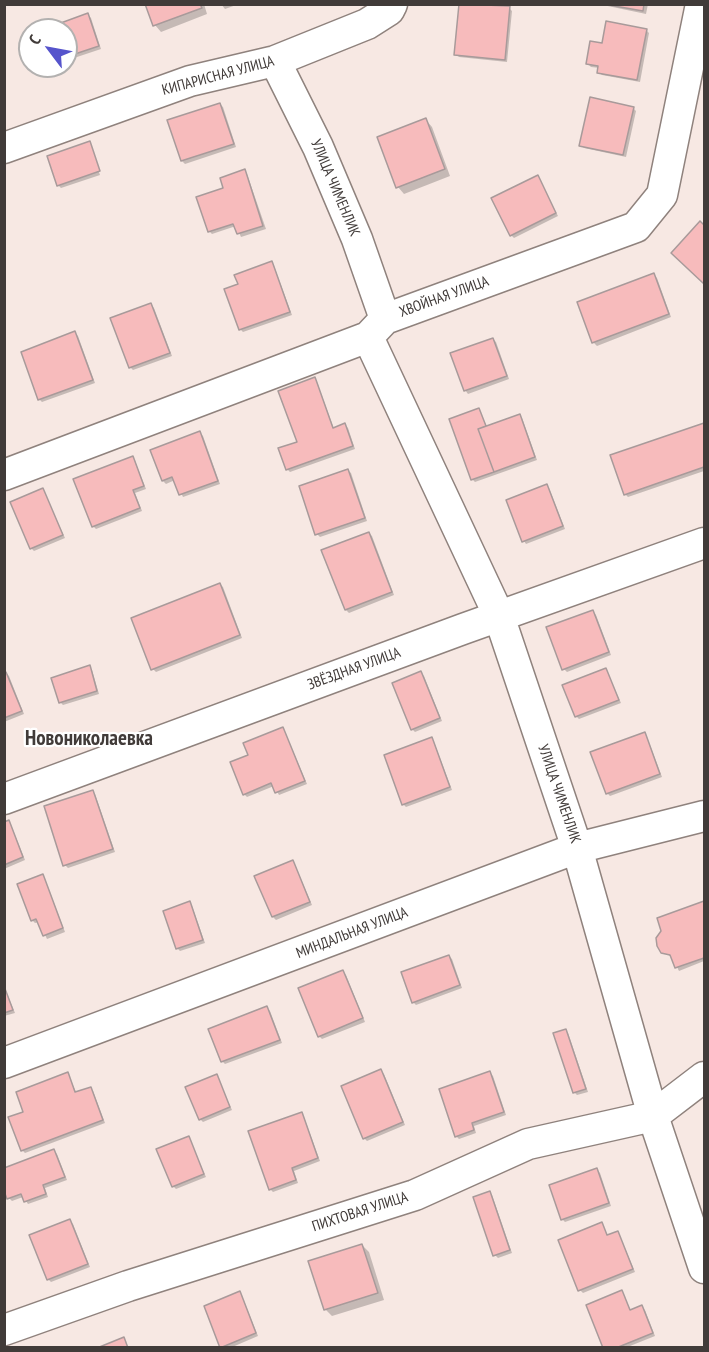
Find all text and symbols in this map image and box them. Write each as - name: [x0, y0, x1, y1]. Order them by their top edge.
- north arrow: [18, 18, 78, 78]
- text: С: [24, 31, 45, 48]
- street label: КИПАРИСНАЯ УЛИЦА: [160, 52, 276, 100]
- street label: УЛИЦА ЧИМЕНЛИК: [307, 137, 363, 239]
- street label: ХВОЙНАЯ УЛИЦА: [397, 272, 491, 322]
- street label: ЗВЁЗДНАЯ УЛИЦА: [305, 644, 403, 694]
- district label: Новониколаевка: [25, 726, 153, 752]
- street label: УЛИЦА ЧИМЕНЛИК: [534, 742, 584, 846]
- street label: МИНДАЛЬНАЯ УЛИЦА: [294, 903, 410, 963]
- street label: ПИХТОВАЯ УЛИЦА: [310, 1188, 410, 1236]

